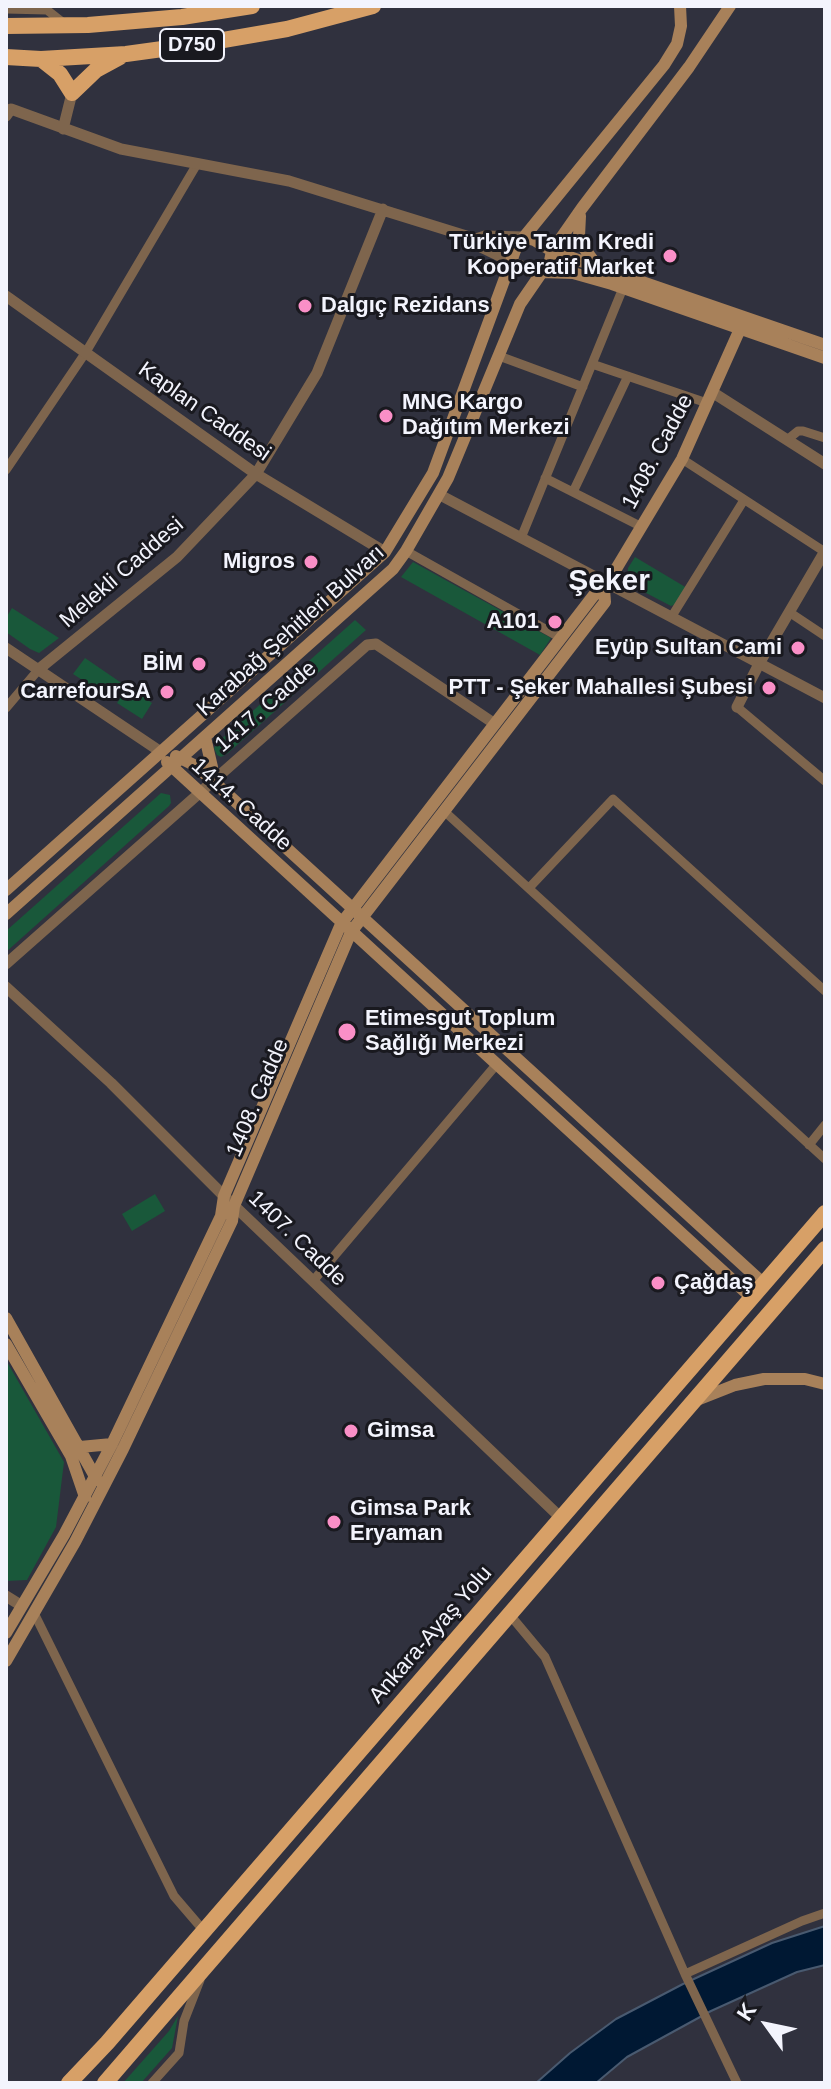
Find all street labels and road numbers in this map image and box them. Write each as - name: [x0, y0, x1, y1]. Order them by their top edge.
- road number: D750: [160, 29, 224, 61]
- street label: Kaplan Caddesi: [133, 357, 275, 467]
- street label: 1408. Cadde: [617, 390, 699, 514]
- street label: Melekli Caddesi: [55, 512, 189, 634]
- street label: Karabağ Şehitleri Bulvarı: [192, 540, 390, 722]
- street label: 1417. Cadde: [210, 656, 322, 758]
- street label: 1414. Cadde: [185, 753, 297, 857]
- street label: 1408. Cadde: [221, 1035, 295, 1161]
- street label: 1407. Cadde: [243, 1186, 351, 1292]
- street label: Ankara-Ayaş Yolu: [364, 1561, 498, 1709]

